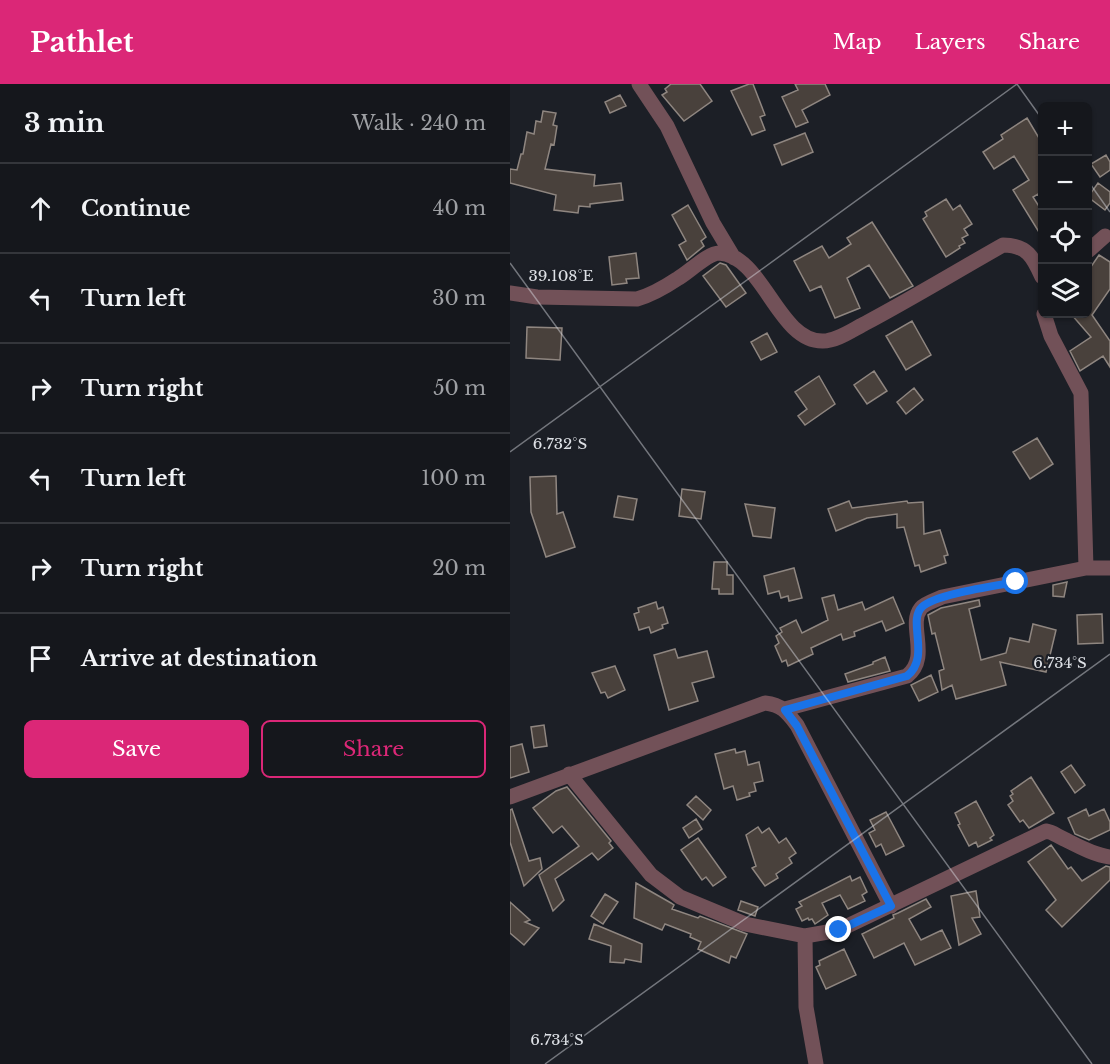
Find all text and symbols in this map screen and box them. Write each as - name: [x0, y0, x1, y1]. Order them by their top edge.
- text: Pathlet: [30, 25, 134, 60]
- text: Map: [833, 29, 882, 55]
- text: Layers: [915, 29, 986, 55]
- text: Share: [1019, 29, 1080, 55]
- map controls: [1038, 102, 1092, 318]
- button: +: [1038, 102, 1092, 156]
- text: 3 min: [24, 107, 105, 139]
- text: Walk · 240 m: [352, 111, 486, 135]
- button: −: [1038, 156, 1092, 210]
- icon: ahead: [24, 192, 57, 225]
- text: Continue: [81, 195, 190, 222]
- text: 40 m: [433, 196, 486, 220]
- button: locate: [1038, 210, 1092, 264]
- button: layers: [1038, 264, 1092, 318]
- text: 39.108°E: [528, 266, 594, 285]
- icon: left: [24, 282, 57, 315]
- text: Turn left: [81, 285, 186, 312]
- text: 30 m: [432, 286, 486, 310]
- icon: right: [24, 372, 57, 405]
- text: Turn right: [81, 375, 203, 402]
- text: 50 m: [433, 376, 486, 400]
- text: 6.732°S: [533, 434, 587, 453]
- icon: left: [24, 462, 57, 495]
- text: Turn left: [81, 465, 186, 492]
- text: 100 m: [421, 466, 486, 490]
- icon: right: [24, 552, 57, 585]
- text: Turn right: [81, 555, 203, 582]
- text: 20 m: [432, 556, 486, 580]
- route start: [1002, 568, 1028, 594]
- icon: arrive: [24, 642, 57, 675]
- text: Arrive at destination: [81, 645, 318, 672]
- text: 6.734°S: [1033, 653, 1087, 672]
- button: Save: [24, 720, 249, 778]
- button: Share: [261, 720, 486, 778]
- route end: [825, 916, 851, 942]
- text: 6.734°S: [530, 1030, 584, 1049]

